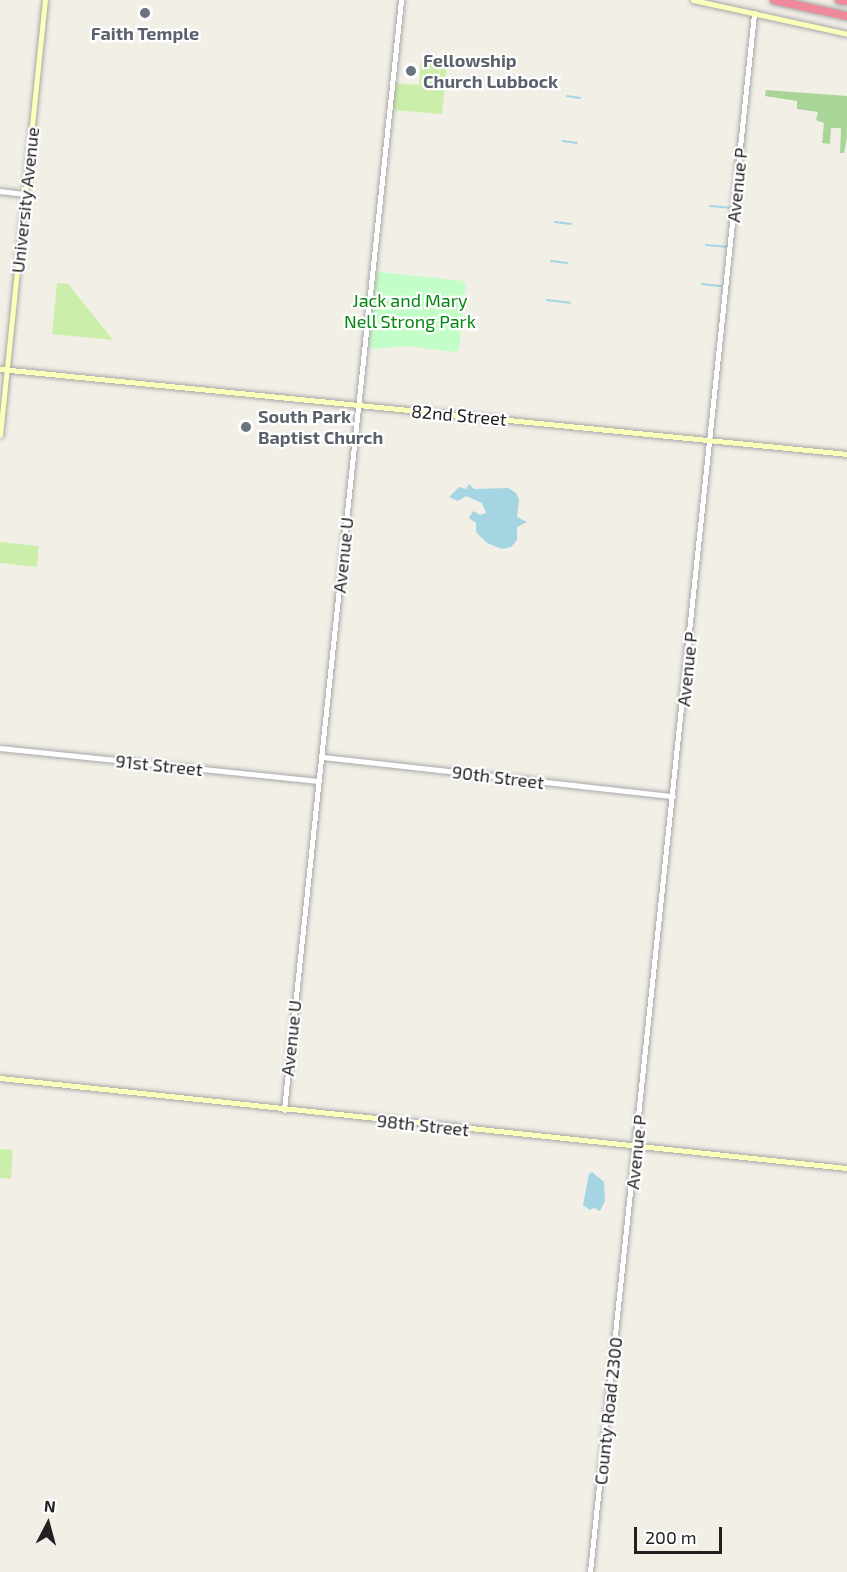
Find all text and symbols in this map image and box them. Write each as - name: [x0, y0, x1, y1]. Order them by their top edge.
- marker: Faith Temple: [138, 6, 152, 20]
- place label: Faith Temple: [91, 22, 199, 44]
- place label: Fellowship Church Lubbock: [423, 50, 558, 92]
- marker: Fellowship Church Lubbock: [404, 64, 418, 78]
- street label: University Avenue: [7, 126, 43, 274]
- street label: Avenue P: [722, 147, 752, 223]
- park label: Jack and Mary Nell Strong Park: [344, 290, 476, 332]
- street label: 82nd Street: [410, 400, 508, 430]
- place label: South Park Baptist Church: [258, 406, 383, 448]
- marker: South Park Baptist Church: [239, 420, 253, 434]
- street label: Avenue U: [328, 516, 358, 594]
- street label: Avenue P: [672, 631, 702, 707]
- street label: 91st Street: [114, 750, 204, 780]
- street label: 90th Street: [451, 761, 545, 793]
- street label: Avenue U: [276, 999, 306, 1077]
- street label: 98th Street: [376, 1109, 470, 1141]
- street label: Avenue P: [621, 1114, 651, 1190]
- street label: County Road 2300: [589, 1336, 627, 1486]
- north arrow: [18, 1494, 78, 1554]
- text: N: [43, 1496, 57, 1516]
- scale bar: [637, 1515, 726, 1553]
- text: 200 m: [645, 1526, 697, 1548]

